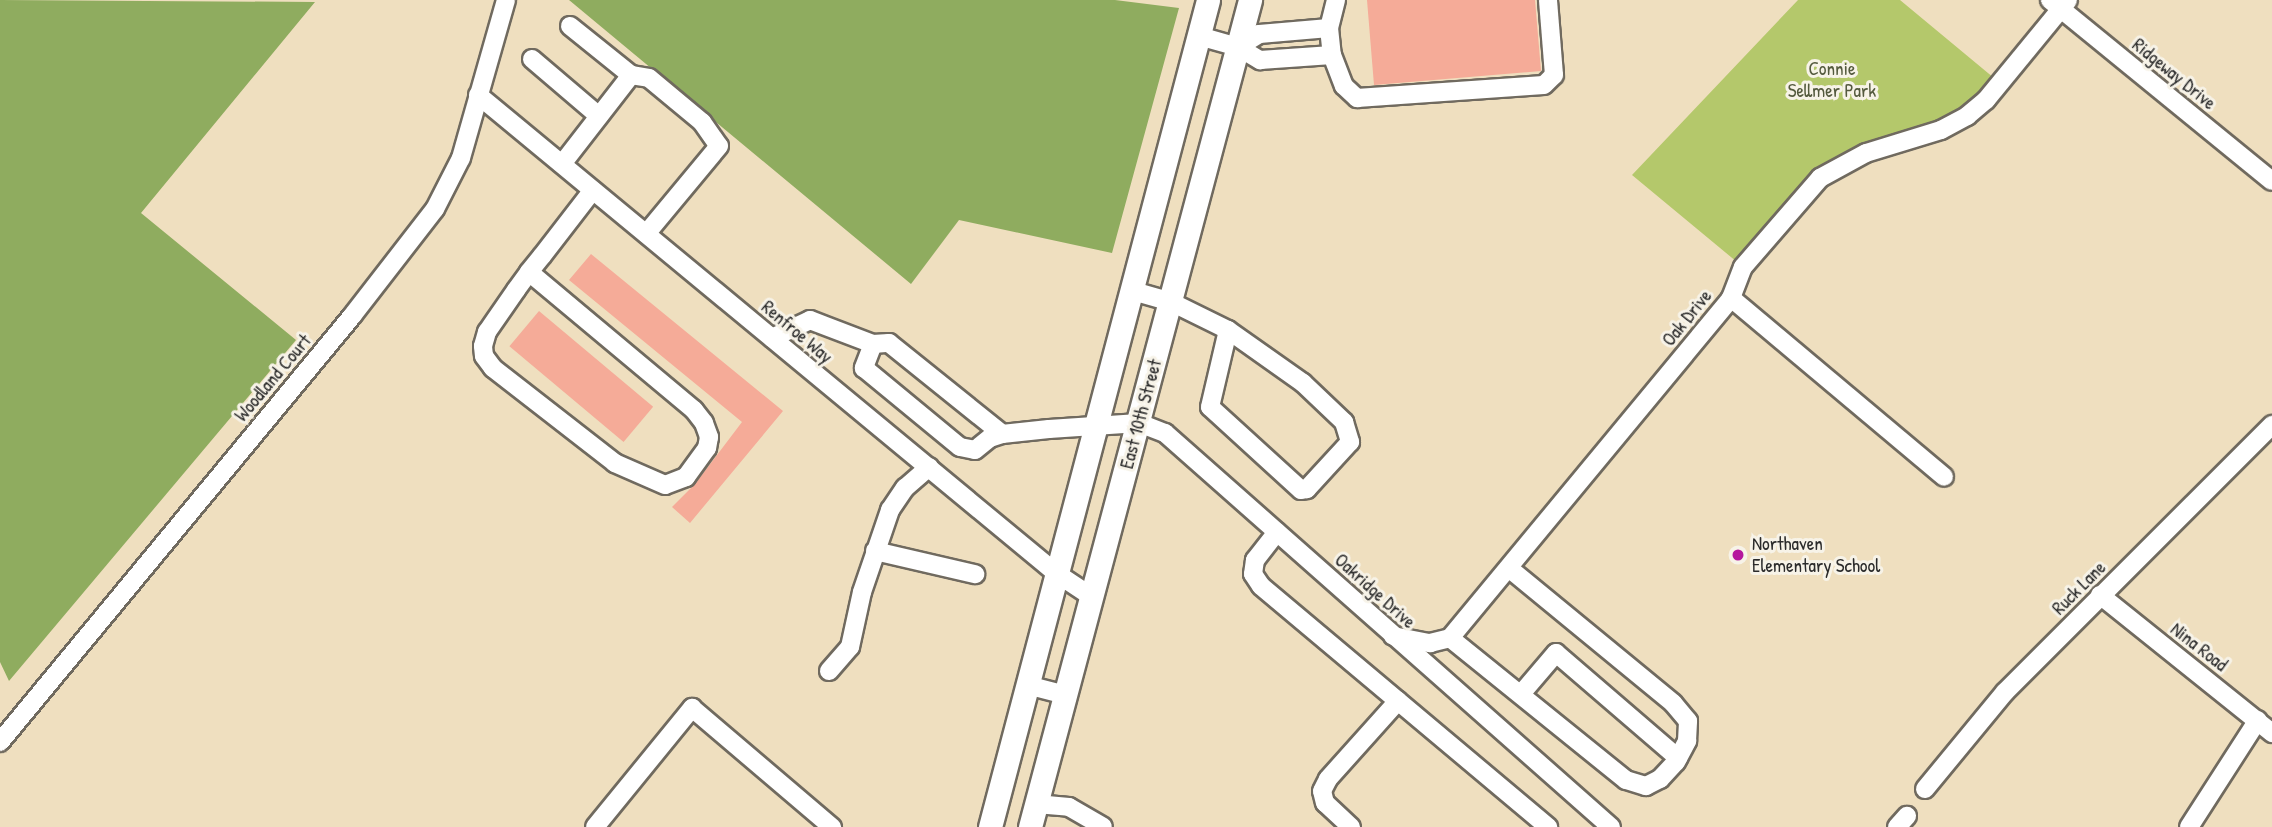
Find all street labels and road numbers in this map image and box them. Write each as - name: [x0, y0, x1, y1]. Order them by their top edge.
- street label: Ridgeway Drive: [2128, 33, 2220, 115]
- street label: Oak Drive: [1657, 285, 1717, 351]
- street label: Renfroe Way: [757, 296, 837, 368]
- street label: Woodland Court: [230, 330, 316, 426]
- street label: East 10th Street: [1115, 357, 1167, 471]
- street label: Oakridge Drive: [1330, 549, 1420, 633]
- street label: Ruck Lane: [2047, 556, 2111, 620]
- street label: Nina Road: [2166, 618, 2232, 676]

